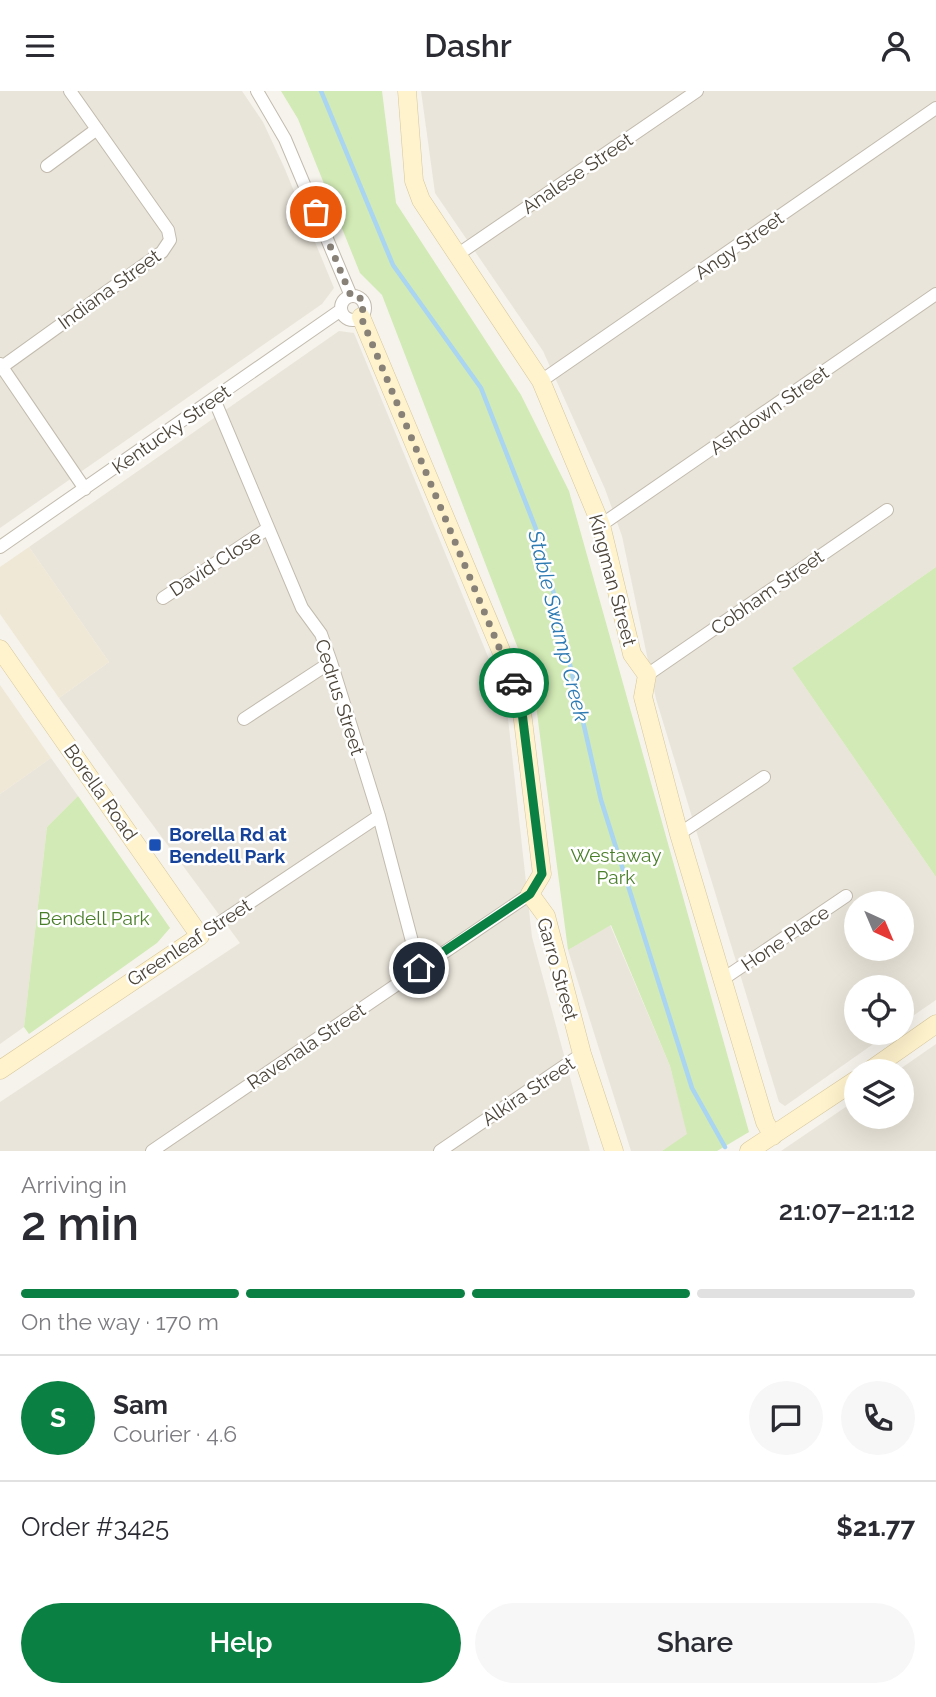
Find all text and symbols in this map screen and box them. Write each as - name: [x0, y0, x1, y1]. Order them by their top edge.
- icon: menu: [21, 27, 59, 65]
- text: Dashr: [424, 27, 512, 64]
- icon: person: [877, 27, 915, 65]
- street label: Analese Street: [518, 128, 637, 218]
- pin: [286, 182, 346, 242]
- icon: bag: [297, 193, 335, 231]
- street label: Angy Street: [691, 206, 788, 284]
- street label: Indiana Street: [54, 244, 165, 333]
- street label: Ashdown Street: [705, 361, 833, 459]
- street label: Kentucky Street: [108, 380, 235, 478]
- street label: Kingman Street: [585, 512, 641, 649]
- street label: David Close: [165, 525, 265, 601]
- water label: Stable Swamp Creek: [523, 527, 595, 724]
- street label: Cobham Street: [706, 545, 828, 639]
- street label: Cedrus Street: [311, 636, 369, 758]
- courier: [479, 648, 549, 718]
- icon: car: [495, 664, 533, 702]
- street label: Borella Road: [60, 740, 142, 844]
- place label: Borella Rd at Bendell Park: [169, 823, 288, 867]
- marker: Borella Rd at Bendell Park: [147, 837, 163, 853]
- park label: Westaway Park: [571, 844, 661, 888]
- north arrow: [844, 891, 914, 961]
- map controls: [844, 891, 914, 1129]
- street label: Greenleaf Street: [123, 893, 256, 990]
- street label: Hone Place: [737, 901, 833, 975]
- park label: Bendell Park: [38, 907, 150, 929]
- street label: Garro Street: [533, 915, 583, 1023]
- pin: [389, 938, 449, 998]
- icon: home: [400, 949, 438, 987]
- button: locate: [844, 975, 914, 1045]
- street label: Ravenala Street: [243, 998, 370, 1094]
- street label: Alkira Street: [478, 1052, 579, 1130]
- button: layers: [844, 1059, 914, 1129]
- text: Arriving in: [21, 1171, 127, 1198]
- text: 21:07–21:12: [779, 1196, 915, 1226]
- text: 2 min: [21, 1197, 139, 1251]
- text: On the way · 170 m: [21, 1308, 219, 1335]
- button: chat: [749, 1381, 823, 1455]
- button: phone: [841, 1381, 915, 1455]
- text: Sam: [113, 1390, 168, 1420]
- text: S: [50, 1403, 66, 1433]
- text: Courier · 4.6: [113, 1420, 237, 1447]
- text: Order #3425: [21, 1512, 169, 1542]
- text: $21.77: [836, 1512, 915, 1542]
- button: Help: [21, 1603, 461, 1683]
- button: Share: [475, 1603, 915, 1683]

